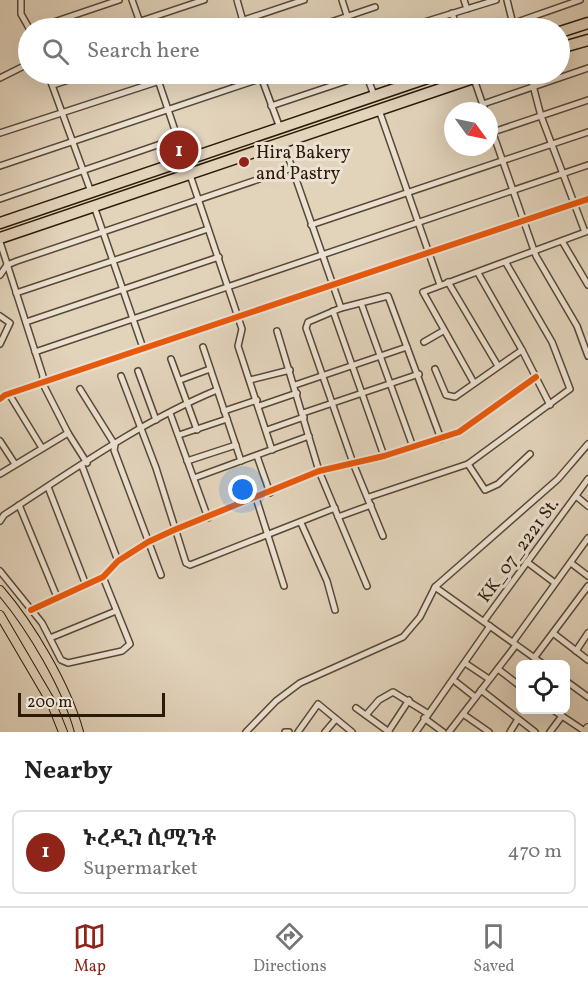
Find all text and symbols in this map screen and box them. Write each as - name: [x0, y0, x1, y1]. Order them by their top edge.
- search box: [18, 18, 570, 84]
- icon: search: [39, 35, 72, 68]
- text: Search here: [87, 36, 200, 67]
- north arrow: [444, 102, 498, 156]
- pin: 1: [160, 128, 198, 172]
- place label: Hira Bakery and Pastry: [256, 141, 351, 187]
- marker: Hira Bakery and Pastry: [237, 155, 251, 169]
- your location: [228, 475, 257, 504]
- street label: KK_07_2221 St.: [473, 493, 566, 608]
- map controls: [516, 660, 570, 714]
- button: locate: [516, 660, 570, 714]
- scale bar: [18, 690, 165, 718]
- text: 200 m: [27, 692, 72, 714]
- text: Nearby: [24, 753, 113, 789]
- text: ኑረዲን ሲሚንቶ: [83, 824, 216, 855]
- text: 1: [41, 838, 50, 866]
- text: 470 m: [507, 838, 562, 866]
- text: Supermarket: [83, 855, 198, 883]
- tab: Map: [73, 920, 106, 978]
- tab: Directions: [253, 920, 327, 978]
- tab: Saved: [473, 920, 515, 978]

